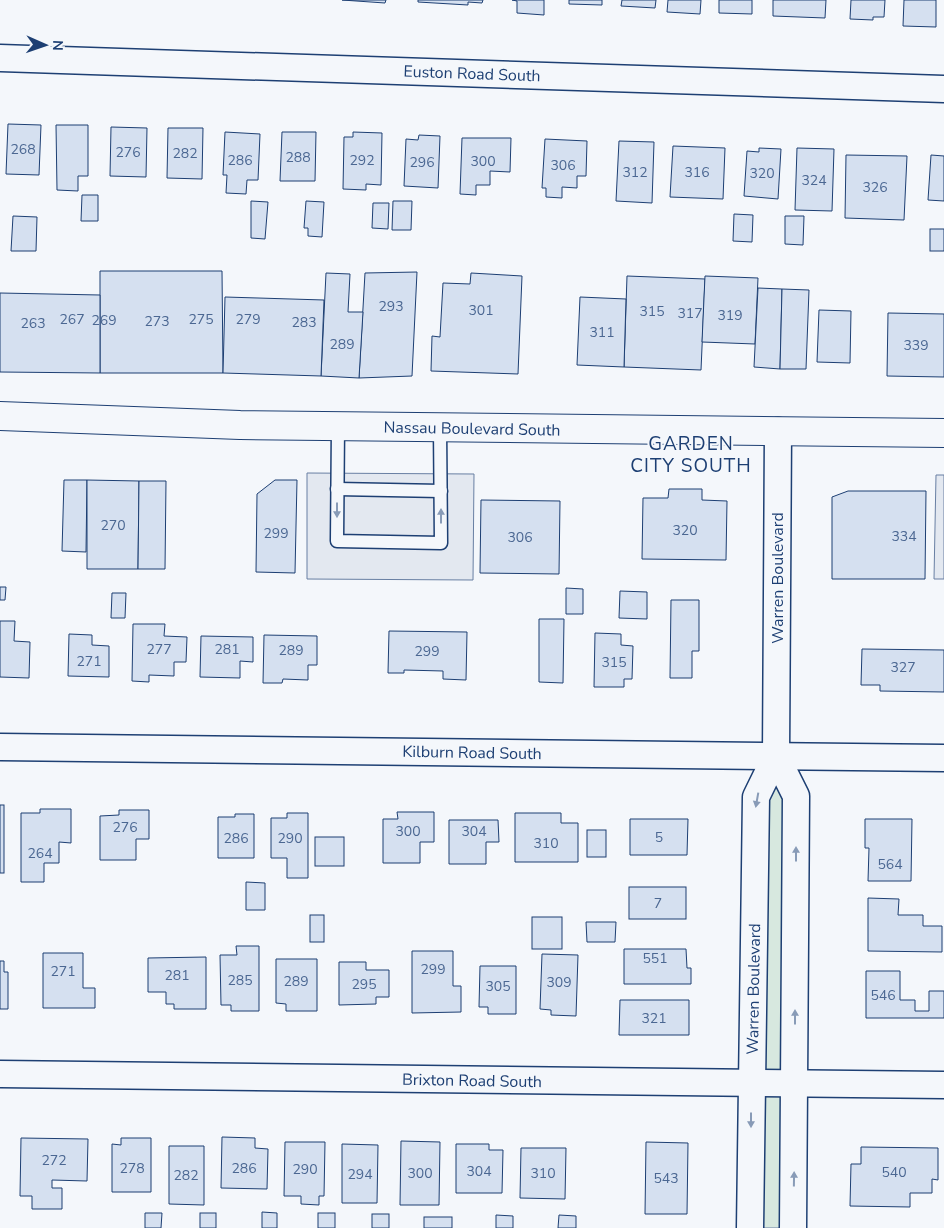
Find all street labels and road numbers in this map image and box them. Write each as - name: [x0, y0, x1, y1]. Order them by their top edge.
- street label: Euston Road South: [403, 61, 541, 87]
- street label: Nassau Boulevard South: [383, 416, 561, 442]
- street label: Warren Boulevard: [767, 512, 789, 644]
- street label: Kilburn Road South: [402, 741, 542, 765]
- street label: Warren Boulevard: [742, 923, 766, 1055]
- street label: Brixton Road South: [402, 1069, 542, 1093]

